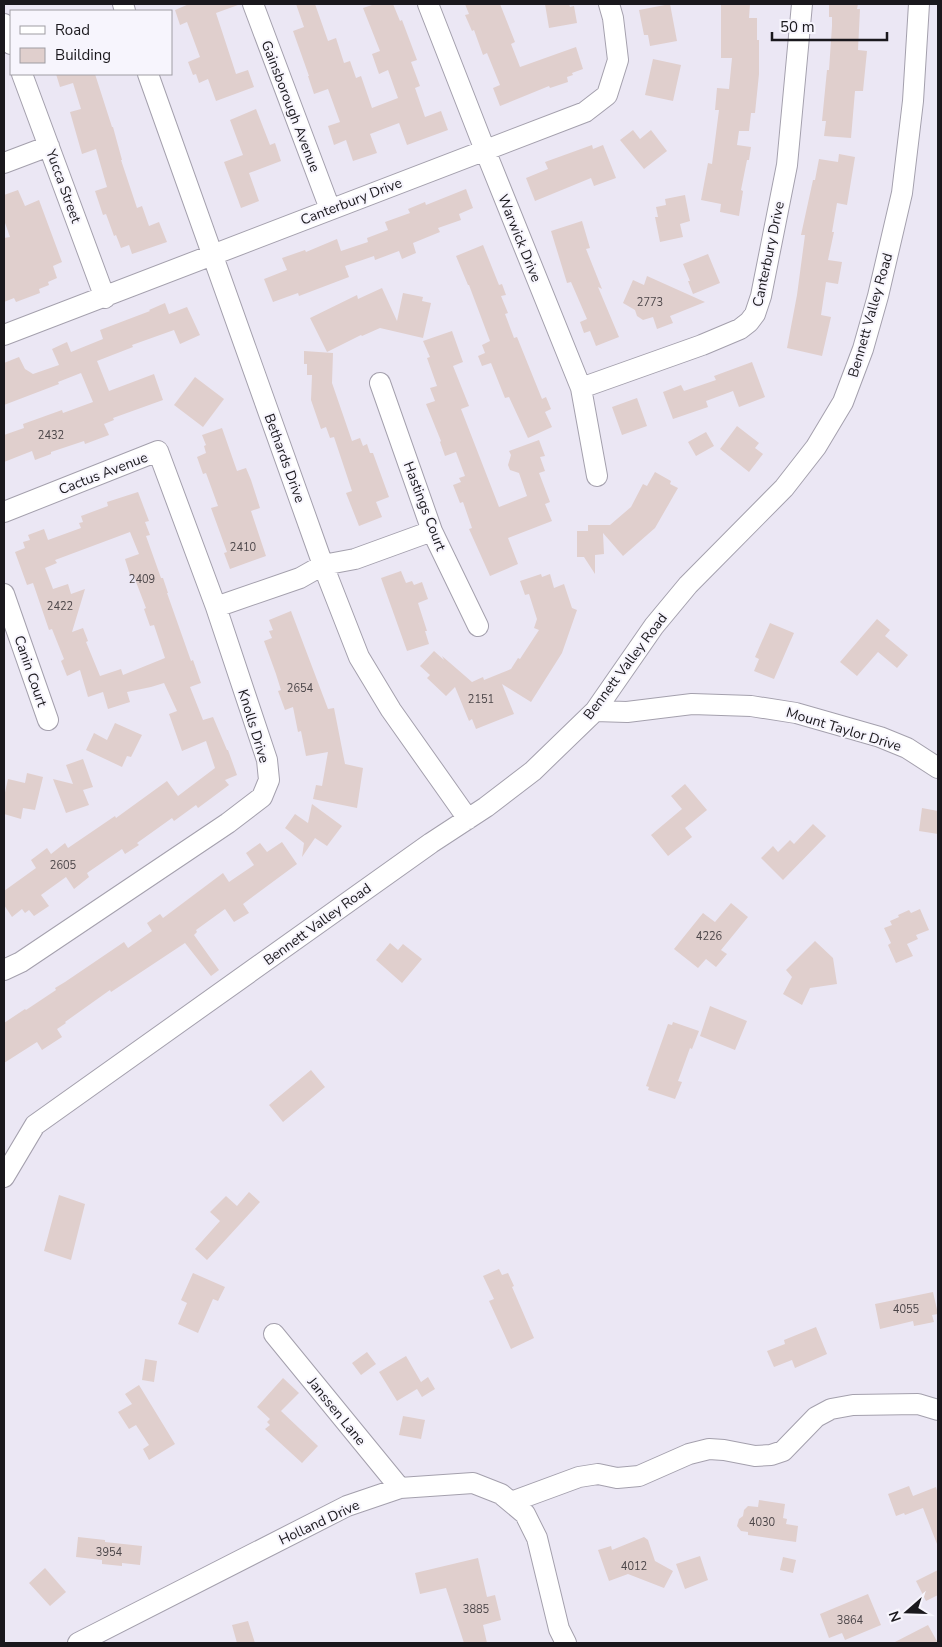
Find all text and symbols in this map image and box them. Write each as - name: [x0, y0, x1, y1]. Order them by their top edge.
- legend: [10, 10, 172, 75]
- scale bar: [772, 10, 887, 42]
- text: 50 m: [780, 17, 815, 37]
- text: Road: [55, 20, 90, 40]
- street label: Gainsborough Avenue: [257, 38, 324, 175]
- text: Building: [55, 45, 111, 65]
- street label: Yucca Street: [41, 146, 86, 226]
- street label: Canterbury Drive: [298, 173, 405, 230]
- street label: Warwick Drive: [493, 192, 546, 285]
- street label: Canterbury Drive: [748, 200, 789, 309]
- street label: Bennett Valley Road: [844, 251, 897, 380]
- house number: 2773: [637, 295, 663, 310]
- street label: Bethards Drive: [260, 411, 310, 505]
- house number: 2432: [38, 428, 64, 443]
- street label: Cactus Avenue: [56, 448, 150, 499]
- street label: Hastings Court: [399, 459, 450, 554]
- house number: 2410: [230, 540, 257, 555]
- house number: 2409: [129, 572, 155, 587]
- house number: 2422: [47, 599, 73, 614]
- street label: Bennett Valley Road: [579, 609, 672, 723]
- street label: Canin Court: [9, 633, 52, 709]
- house number: 2654: [287, 681, 314, 696]
- street label: Knolls Drive: [233, 687, 274, 765]
- house number: 2151: [468, 692, 494, 707]
- street label: Mount Taylor Drive: [784, 703, 904, 756]
- house number: 2605: [50, 858, 77, 873]
- street label: Bennett Valley Road: [260, 879, 375, 970]
- house number: 4226: [696, 929, 723, 944]
- house number: 4055: [893, 1302, 920, 1317]
- street label: Janssen Lane: [303, 1372, 370, 1449]
- street label: Holland Drive: [276, 1495, 363, 1549]
- house number: 4030: [749, 1515, 776, 1530]
- house number: 3954: [96, 1545, 123, 1560]
- house number: 4012: [621, 1559, 647, 1574]
- north arrow: [882, 1587, 932, 1637]
- house number: 3885: [463, 1602, 490, 1617]
- text: N: [885, 1608, 906, 1624]
- house number: 3864: [837, 1613, 864, 1628]

